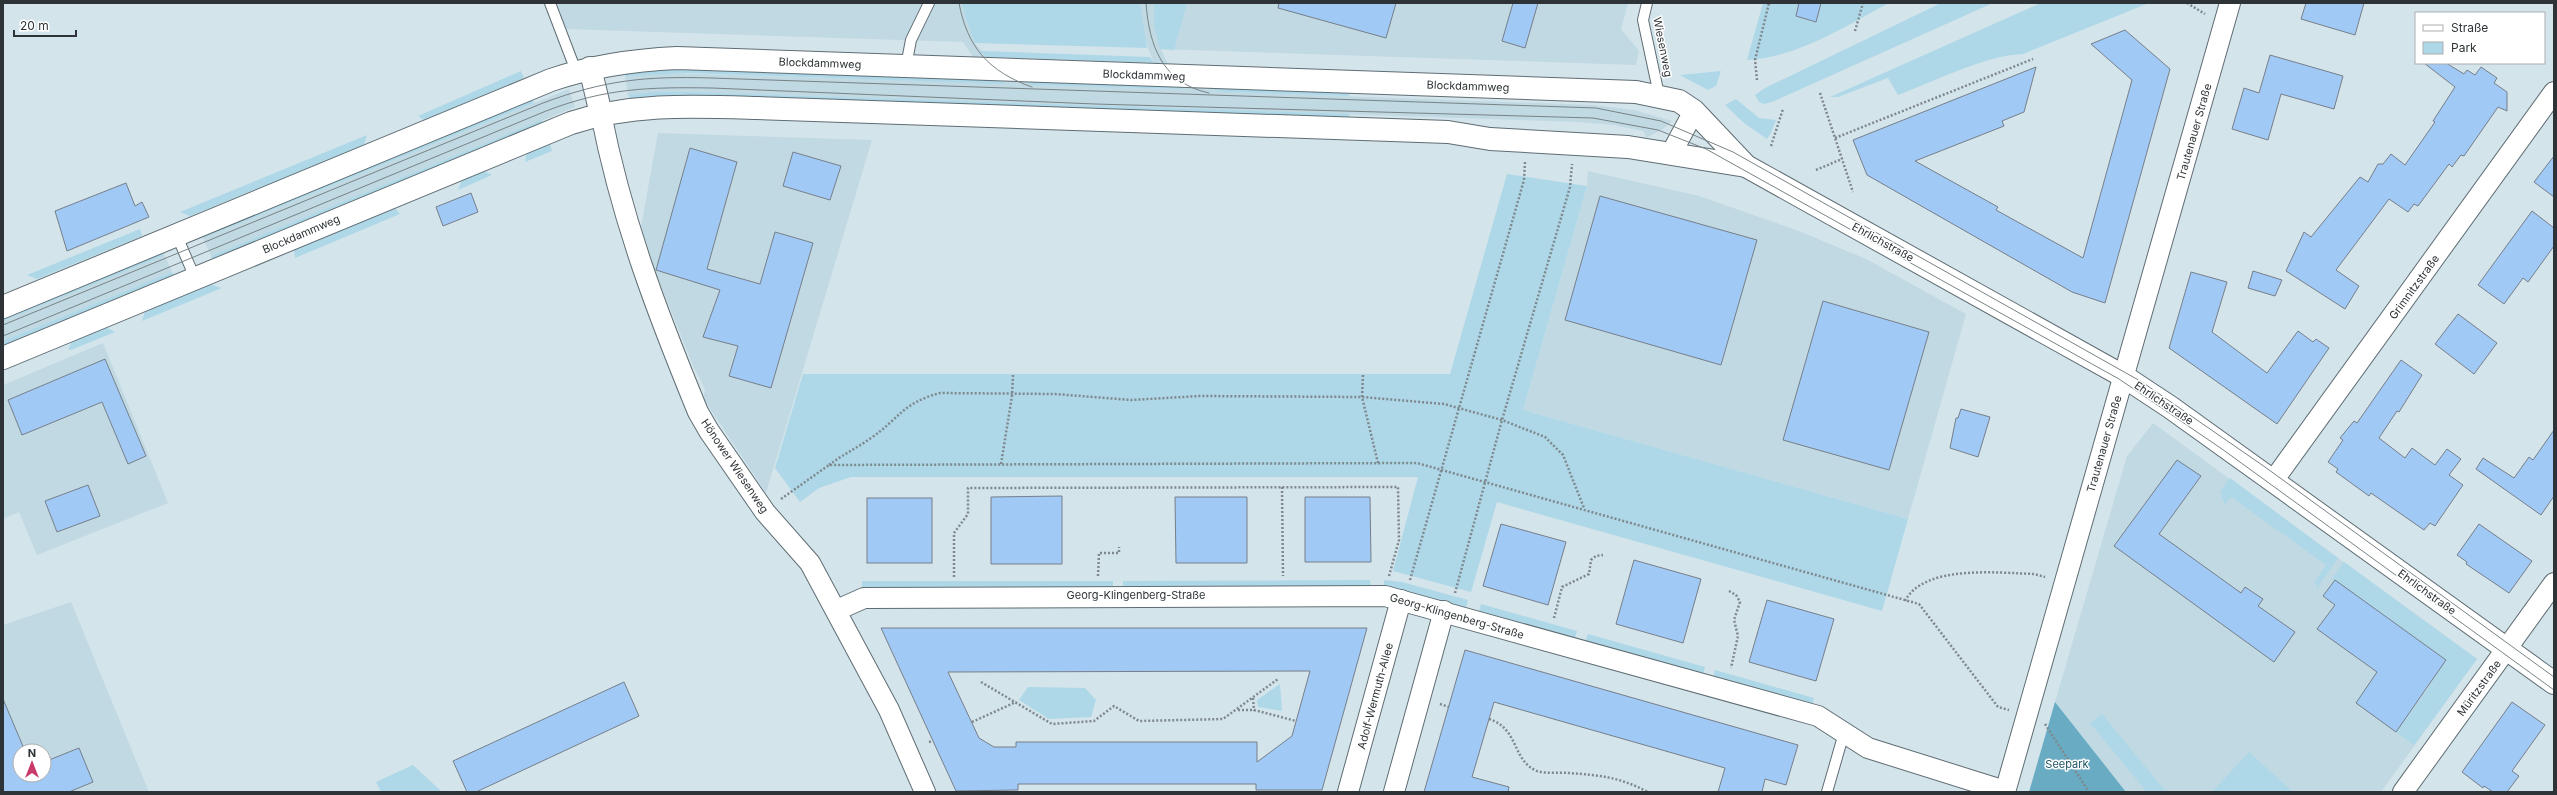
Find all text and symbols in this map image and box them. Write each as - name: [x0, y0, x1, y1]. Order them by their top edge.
- scale bar: [14, 12, 76, 38]
- legend: [2415, 12, 2545, 64]
- street label: Wiesenweg: [1650, 16, 1676, 78]
- text: 20 m: [20, 18, 49, 33]
- text: Straße: [2451, 20, 2488, 35]
- text: Park: [2451, 40, 2477, 55]
- street label: Blockdammweg: [778, 55, 862, 71]
- street label: Blockdammweg: [1102, 67, 1186, 83]
- street label: Blockdammweg: [1426, 78, 1510, 94]
- street label: Trautenauer Straße: [2173, 82, 2215, 182]
- street label: Blockdammweg: [260, 211, 342, 257]
- street label: Ehrlichstraße: [1850, 219, 1916, 265]
- street label: Grimnitzstraße: [2386, 252, 2442, 322]
- street label: Ehrlichstraße: [2132, 378, 2196, 428]
- street label: Trautenauer Straße: [2083, 394, 2125, 494]
- street label: Hönower Wiesenweg: [698, 416, 772, 516]
- street label: Ehrlichstraße: [2395, 566, 2459, 618]
- street label: Georg-Klingenberg-Straße: [1067, 588, 1205, 602]
- street label: Georg-Klingenberg-Straße: [1388, 590, 1526, 642]
- street label: Adolf-Wermuth-Allee: [1354, 641, 1396, 751]
- street label: Müritzstraße: [2454, 657, 2504, 719]
- north arrow: [12, 743, 52, 783]
- text: N: [28, 746, 36, 760]
- park label: Seepark: [2045, 757, 2089, 771]

